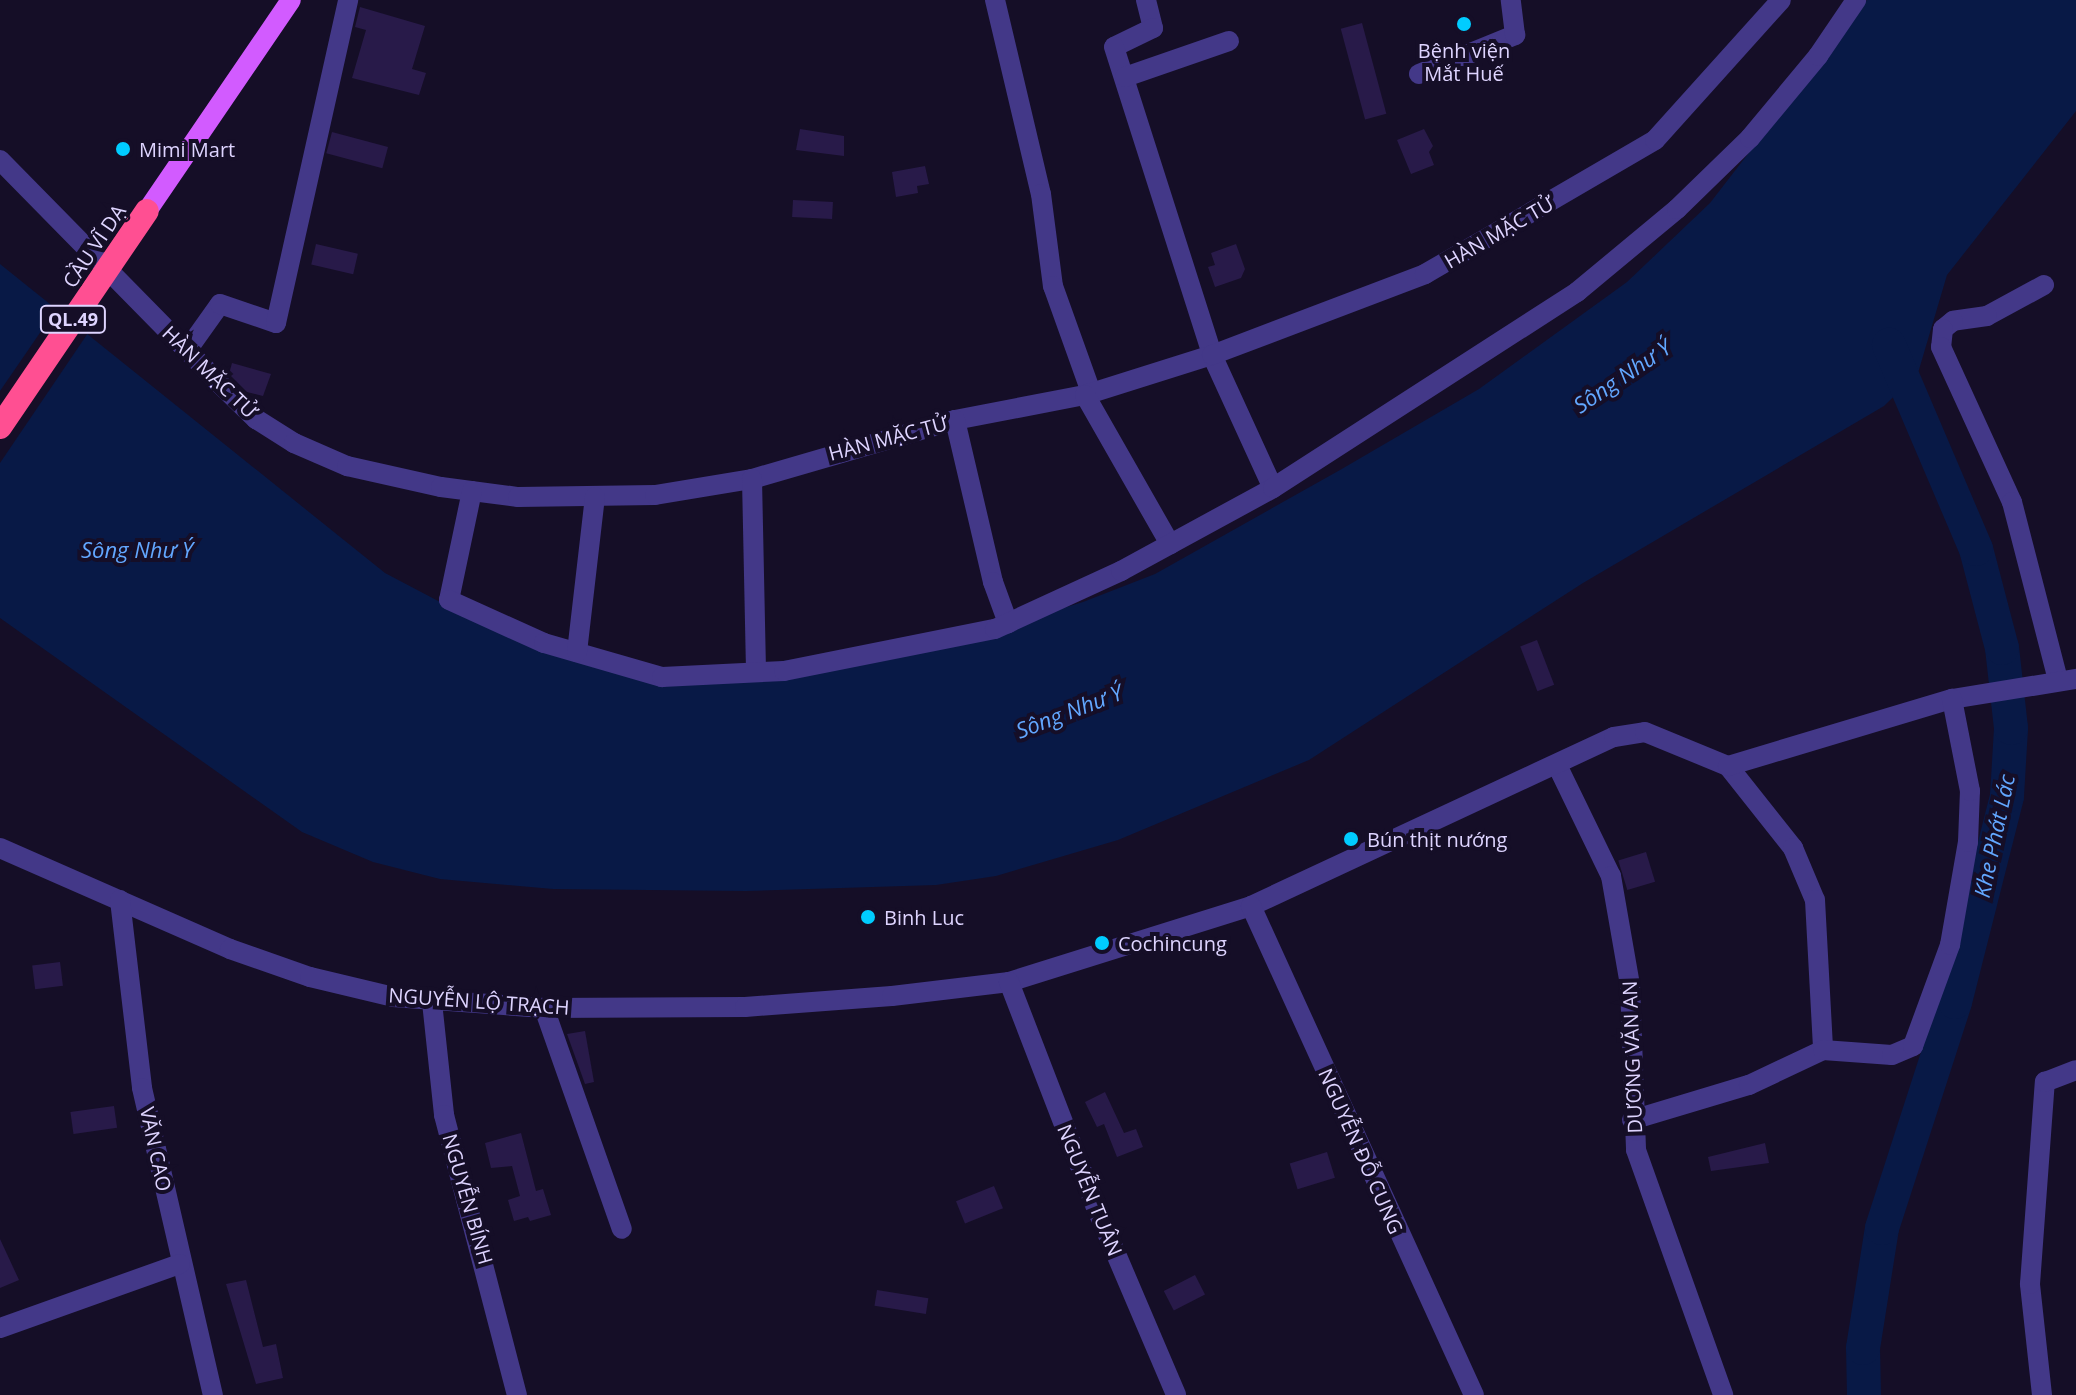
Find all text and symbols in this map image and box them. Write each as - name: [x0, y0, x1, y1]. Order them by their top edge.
- marker: Bệnh viện Mắt Huế: [1453, 13, 1475, 35]
- place label: Bệnh viện Mắt Huế: [1418, 38, 1510, 85]
- place label: Mimi Mart: [139, 137, 235, 161]
- marker: Mimi Mart: [114, 140, 132, 158]
- street label: HÀN MẶC TỬ: [1440, 191, 1558, 273]
- street label: CẦU VĨ DẠ: [58, 200, 130, 292]
- road number: QL.49: [39, 305, 107, 333]
- street label: HÀN MẶC TỬ: [158, 321, 262, 423]
- water label: Sông Như Ý: [1568, 334, 1676, 418]
- street label: HÀN MẶC TỬ: [826, 411, 950, 465]
- water label: Sông Như Ý: [81, 537, 193, 563]
- water label: Sông Như Ý: [1012, 679, 1126, 743]
- water label: Khe Phát Lác: [1968, 772, 2020, 900]
- place label: Bún thịt nướng: [1367, 827, 1507, 851]
- marker: Bún thịt nướng: [1342, 830, 1360, 848]
- place label: Binh Luc: [884, 905, 964, 929]
- marker: Binh Luc: [859, 908, 877, 926]
- place label: Cochincung: [1118, 931, 1227, 955]
- marker: Cochincung: [1093, 934, 1111, 952]
- street label: DƯƠNG VĂN AN: [1617, 980, 1647, 1134]
- street label: NGUYỄN LỘ TRẠCH: [388, 983, 570, 1019]
- street label: NGUYỄN ĐỖ CUNG: [1314, 1064, 1408, 1238]
- street label: VĂN CAO: [135, 1105, 177, 1193]
- street label: NGUYỄN TUÂN: [1053, 1121, 1127, 1259]
- street label: NGUYỄN BÍNH: [438, 1131, 498, 1267]

